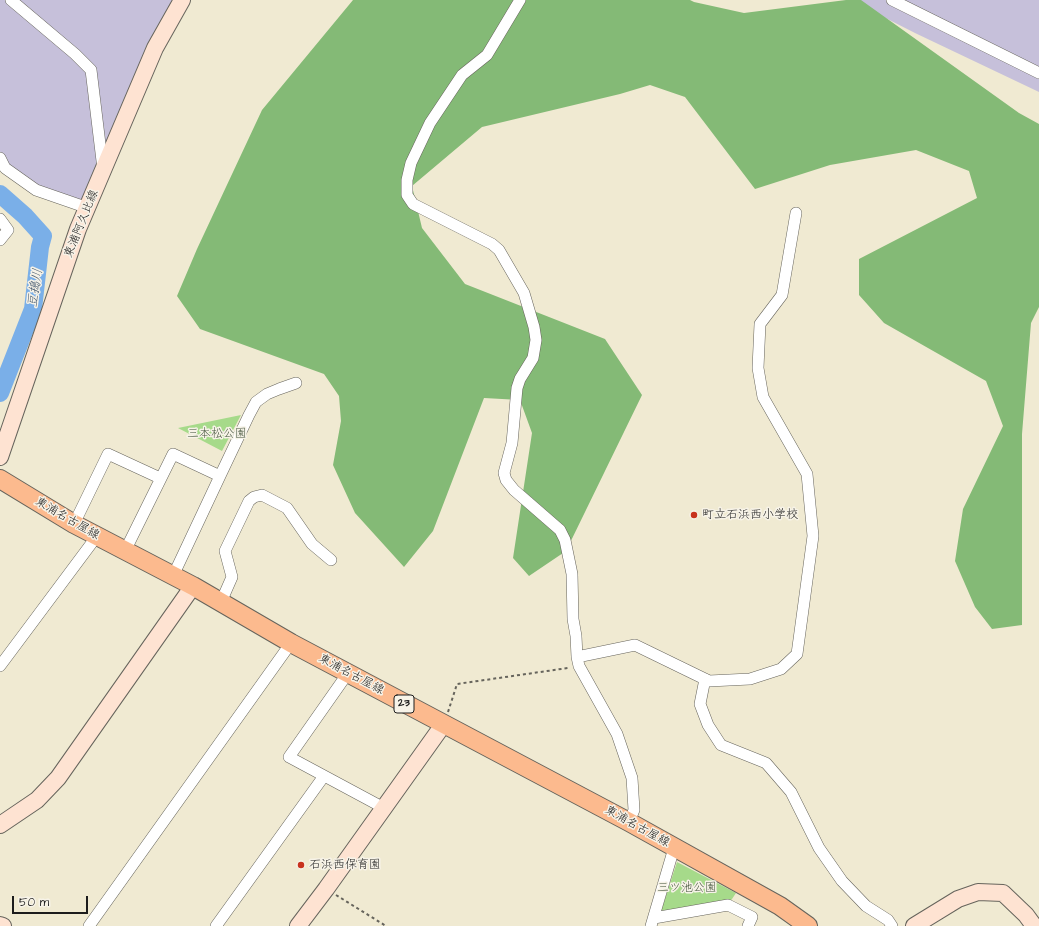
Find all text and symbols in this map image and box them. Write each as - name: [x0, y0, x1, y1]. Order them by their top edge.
- street label: 東浦阿久比線: [62, 188, 102, 260]
- water label: 豆搗川: [25, 268, 47, 308]
- park label: 三本松公園: [187, 427, 247, 441]
- street label: 東浦名古屋線: [32, 495, 102, 543]
- place label: 町立石浜西小学校: [702, 508, 798, 522]
- marker: 町立石浜西小学校: [689, 510, 699, 520]
- street label: 東浦名古屋線: [316, 652, 386, 698]
- road number: 23: [394, 695, 414, 713]
- street label: 東浦名古屋線: [602, 803, 672, 851]
- place label: 石浜西保育園: [309, 858, 381, 872]
- marker: 石浜西保育園: [296, 860, 306, 870]
- park label: 三ツ池公園: [657, 881, 717, 895]
- scale bar: [14, 888, 90, 914]
- text: 50 m: [19, 894, 49, 911]

